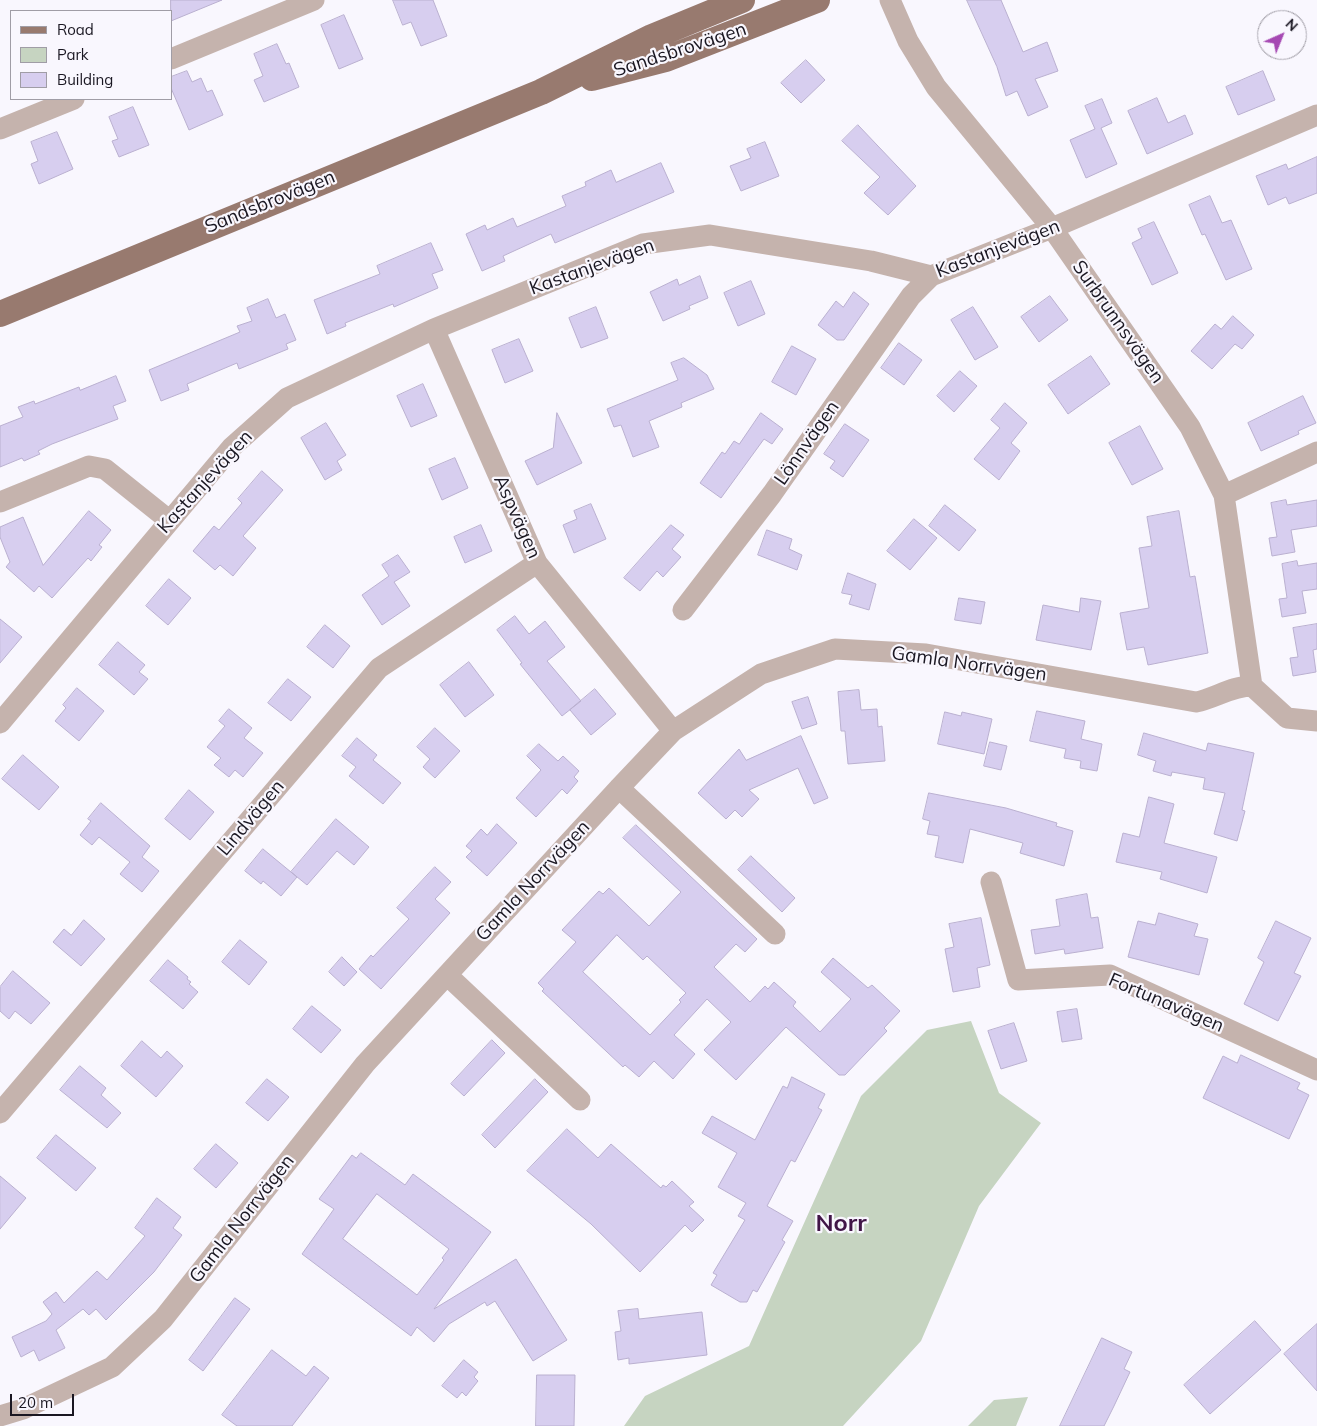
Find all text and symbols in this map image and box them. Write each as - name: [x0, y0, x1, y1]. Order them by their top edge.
- legend: [10, 10, 172, 100]
- north arrow: [1257, 10, 1307, 60]
- text: N: [1282, 15, 1302, 35]
- street label: Sandsbrovägen: [611, 18, 749, 82]
- text: Road: [57, 20, 94, 39]
- text: Park: [57, 45, 89, 64]
- text: Building: [57, 70, 113, 89]
- street label: Sandsbrovägen: [202, 165, 338, 239]
- street label: Kastanjevägen: [933, 215, 1063, 283]
- street label: Kastanjevägen: [526, 234, 658, 300]
- street label: Surbrunnsvägen: [1067, 256, 1169, 388]
- street label: Lönnvägen: [770, 396, 844, 490]
- street label: Kastanjevägen: [153, 426, 257, 538]
- street label: Aspvägen: [488, 472, 546, 562]
- street label: Gamla Norrvägen: [890, 642, 1048, 686]
- street label: Lindvägen: [213, 776, 289, 860]
- street label: Gamla Norrvägen: [471, 816, 595, 946]
- street label: Fortunavägen: [1105, 968, 1227, 1038]
- street label: Gamla Norrvägen: [185, 1150, 299, 1288]
- district label: Norr: [815, 1210, 867, 1238]
- scale bar: [12, 1384, 76, 1416]
- text: 20 m: [18, 1393, 53, 1412]

